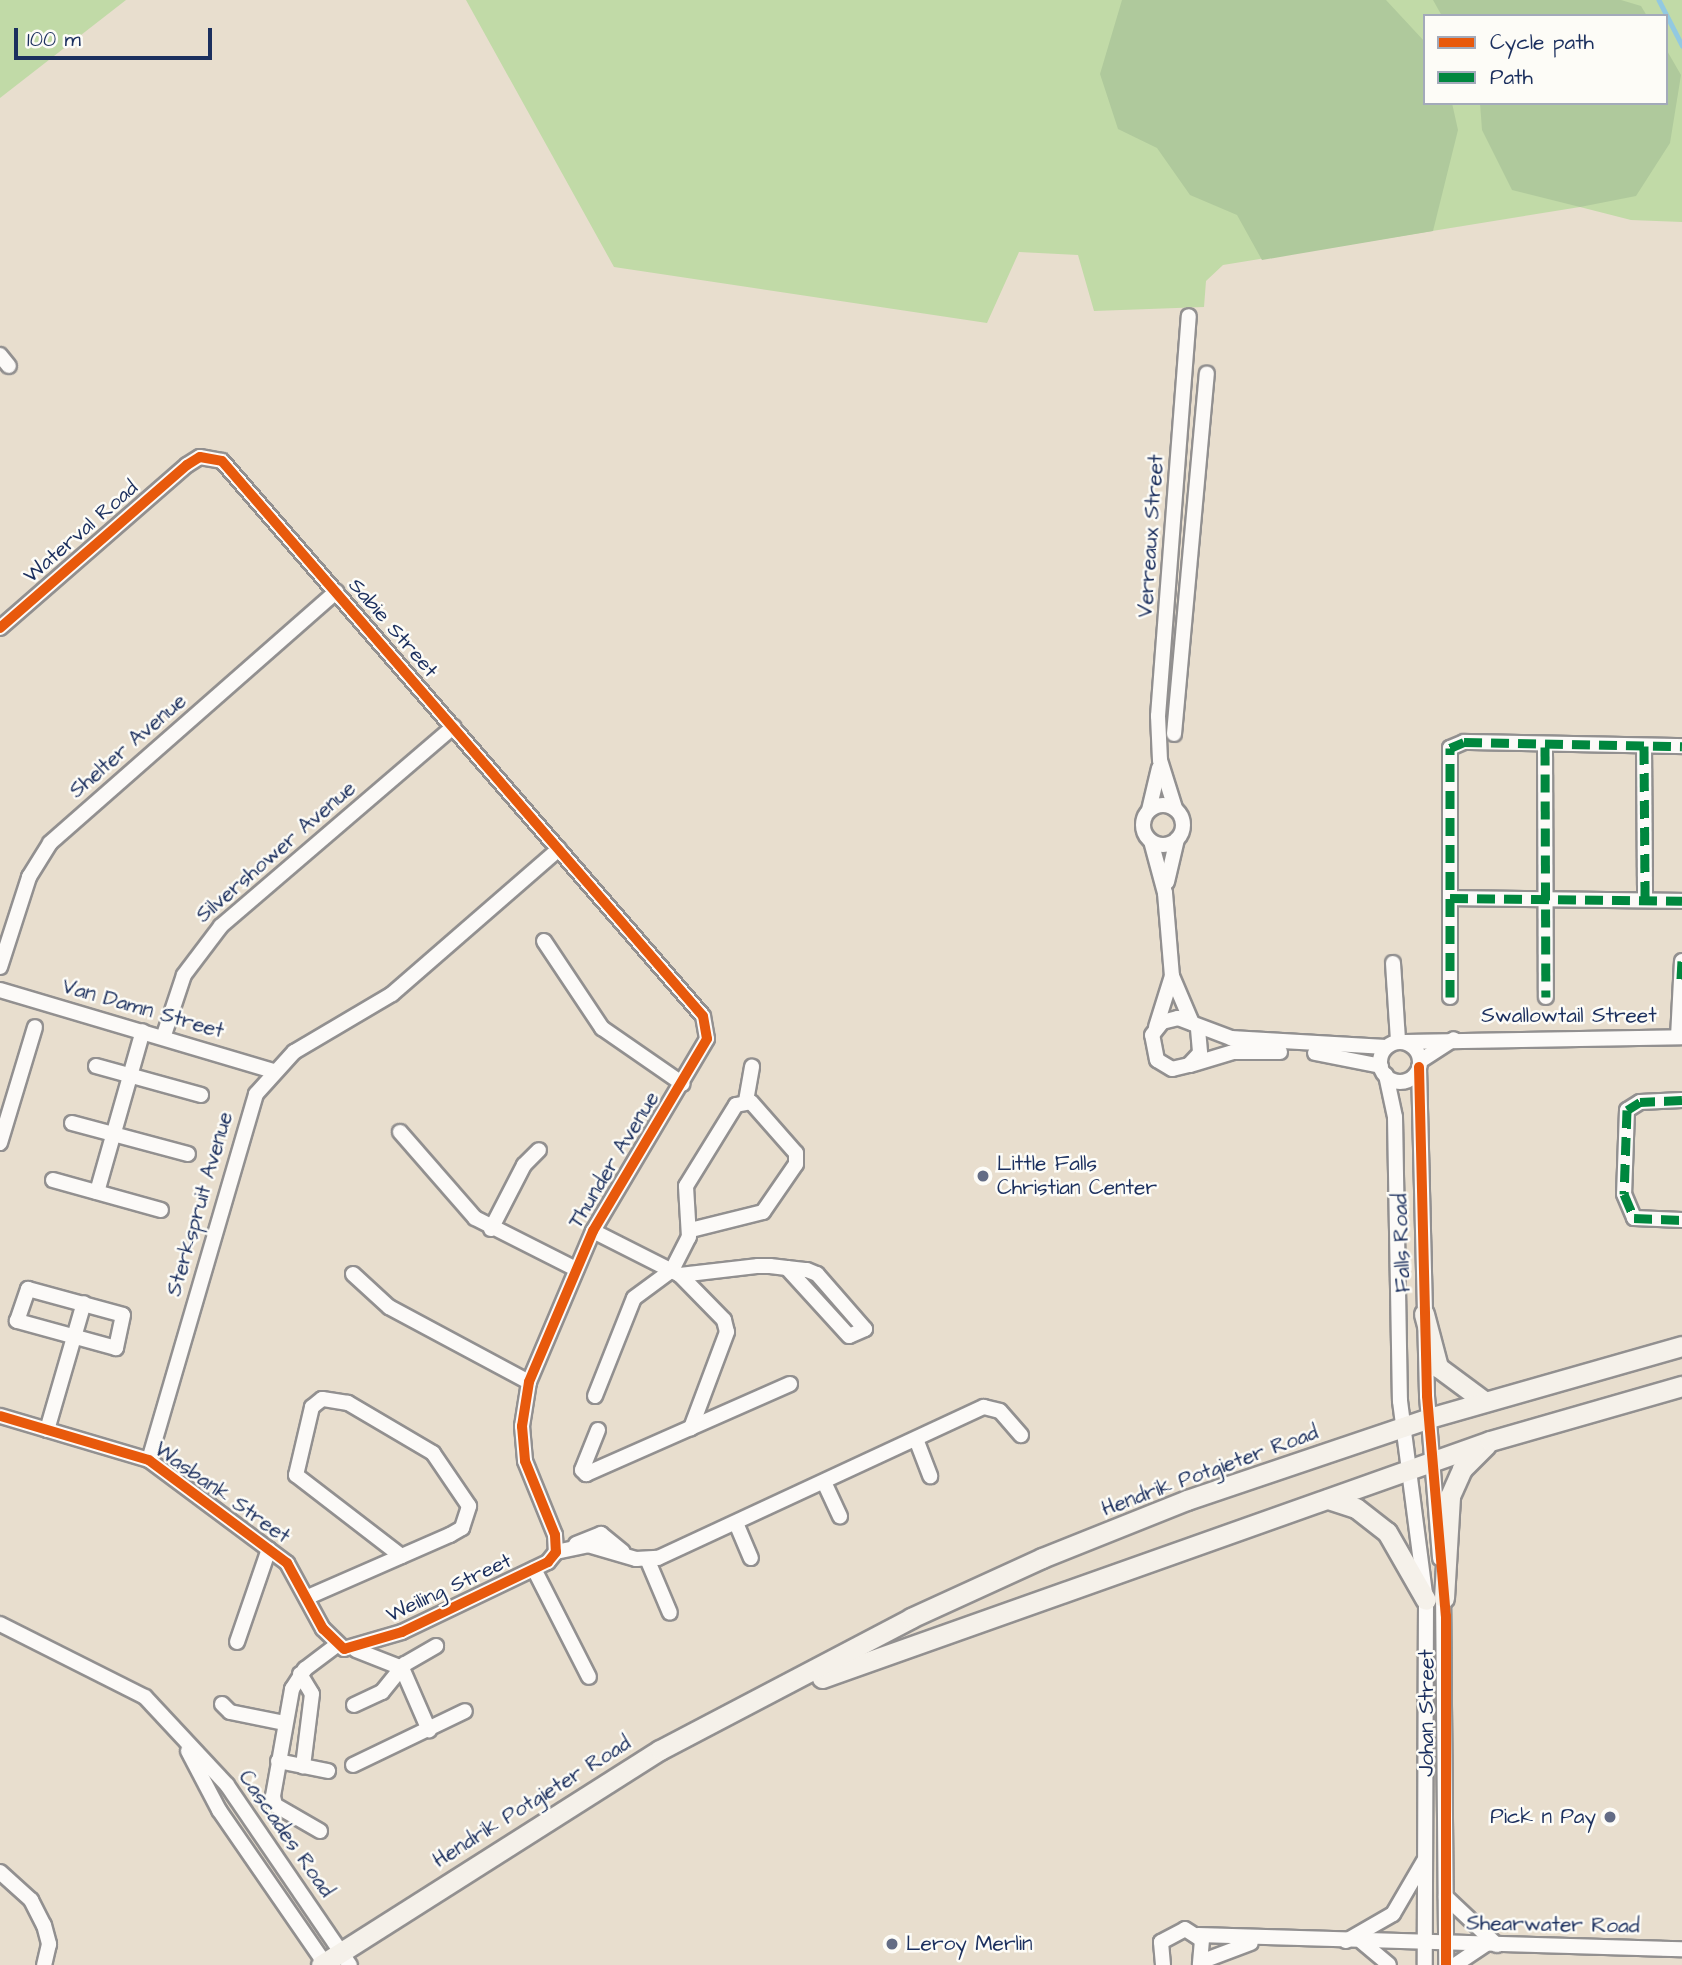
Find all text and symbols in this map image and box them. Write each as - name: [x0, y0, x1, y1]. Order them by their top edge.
- scale bar: [18, 14, 215, 58]
- legend: [1423, 14, 1668, 105]
- text: 100 m: [27, 25, 81, 54]
- text: Cycle path: [1490, 28, 1594, 57]
- text: Path: [1490, 63, 1533, 92]
- street label: Verreaux Street: [1133, 454, 1169, 618]
- street label: Waterval Road: [19, 475, 143, 589]
- street label: Sabie Street: [343, 573, 443, 683]
- street label: Shelter Avenue: [64, 688, 192, 804]
- street label: Silvershower Avenue: [191, 776, 361, 928]
- street label: Van Damn Street: [59, 974, 227, 1044]
- street label: Swallowtail Street: [1481, 1003, 1657, 1029]
- street label: Thunder Avenue: [563, 1087, 665, 1233]
- street label: Sterkspruit Avenue: [162, 1109, 238, 1299]
- place label: Little Falls Christian Center: [997, 1151, 1157, 1201]
- marker: Little Falls Christian Center: [975, 1168, 991, 1184]
- street label: Falls Road: [1388, 1193, 1416, 1293]
- street label: Hendrik Potgieter Road: [1098, 1420, 1322, 1522]
- street label: Wasbank Street: [149, 1437, 295, 1549]
- street label: Weiling Street: [382, 1548, 516, 1628]
- street label: Johan Street: [1414, 1649, 1440, 1777]
- street label: Hendrik Potgieter Road: [428, 1731, 636, 1873]
- street label: Cascades Road: [233, 1766, 339, 1902]
- place label: Pick n Pay: [1490, 1804, 1596, 1830]
- marker: Pick n Pay: [1602, 1809, 1618, 1825]
- street label: Shearwater Road: [1466, 1911, 1640, 1939]
- place label: Leroy Merlin: [906, 1931, 1033, 1957]
- marker: Leroy Merlin: [884, 1936, 900, 1952]

